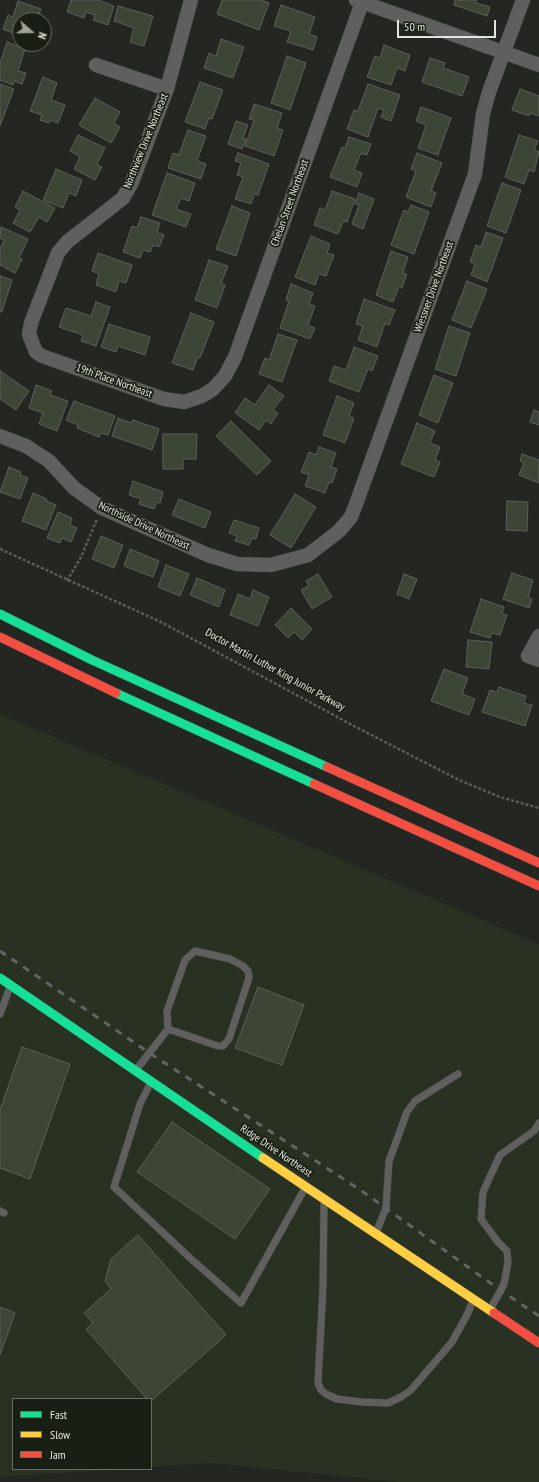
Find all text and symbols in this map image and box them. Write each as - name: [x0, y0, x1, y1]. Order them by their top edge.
- north arrow: [12, 12, 52, 52]
- scale bar: [399, 12, 498, 38]
- text: 50 m: [404, 19, 425, 34]
- text: N: [35, 31, 50, 41]
- street label: Northview Drive Northeast: [121, 91, 171, 191]
- street label: Chelan Street Northeast: [268, 158, 312, 248]
- street label: Wiessner Drive Northeast: [411, 239, 457, 335]
- street label: 19th Place Northeast: [74, 361, 154, 401]
- street label: Northside Drive Northeast: [96, 499, 192, 553]
- street label: Doctor Martin Luther King Junior Parkway: [203, 626, 347, 714]
- street label: Ridge Drive Northeast: [238, 1122, 314, 1180]
- legend: [12, 1398, 152, 1470]
- text: Fast: [50, 1407, 67, 1422]
- text: Slow: [50, 1427, 70, 1442]
- text: Jam: [50, 1447, 66, 1462]

